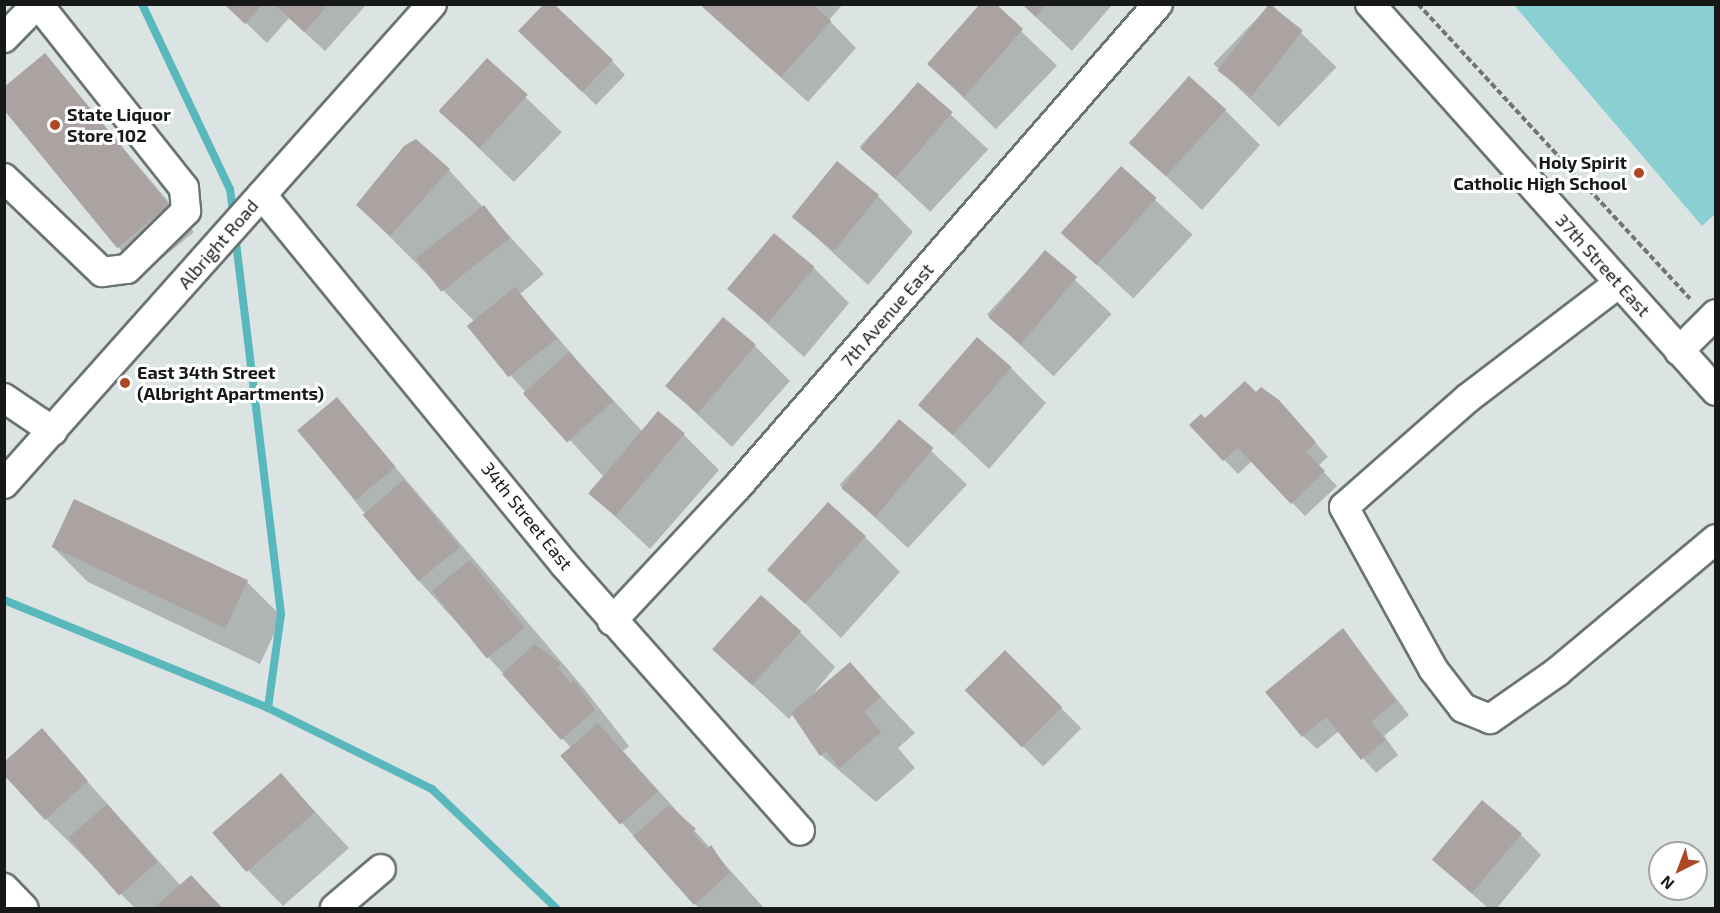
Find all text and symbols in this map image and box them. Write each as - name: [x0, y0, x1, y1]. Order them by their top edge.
- place label: State Liquor Store 102: [67, 104, 171, 146]
- marker: State Liquor Store 102: [48, 118, 62, 132]
- place label: Holy Spirit Catholic High School: [1453, 152, 1627, 195]
- marker: Holy Spirit Catholic High School: [1632, 166, 1646, 180]
- street label: Albright Road: [173, 195, 263, 293]
- street label: 37th Street East: [1551, 209, 1655, 321]
- street label: 7th Avenue East: [836, 259, 938, 371]
- place label: East 34th Street (Albright Apartments): [137, 362, 324, 404]
- marker: East 34th Street (Albright Apartments): [118, 376, 132, 390]
- street label: 34th Street East: [477, 458, 577, 574]
- north arrow: [1648, 841, 1708, 901]
- text: N: [1656, 872, 1678, 894]

